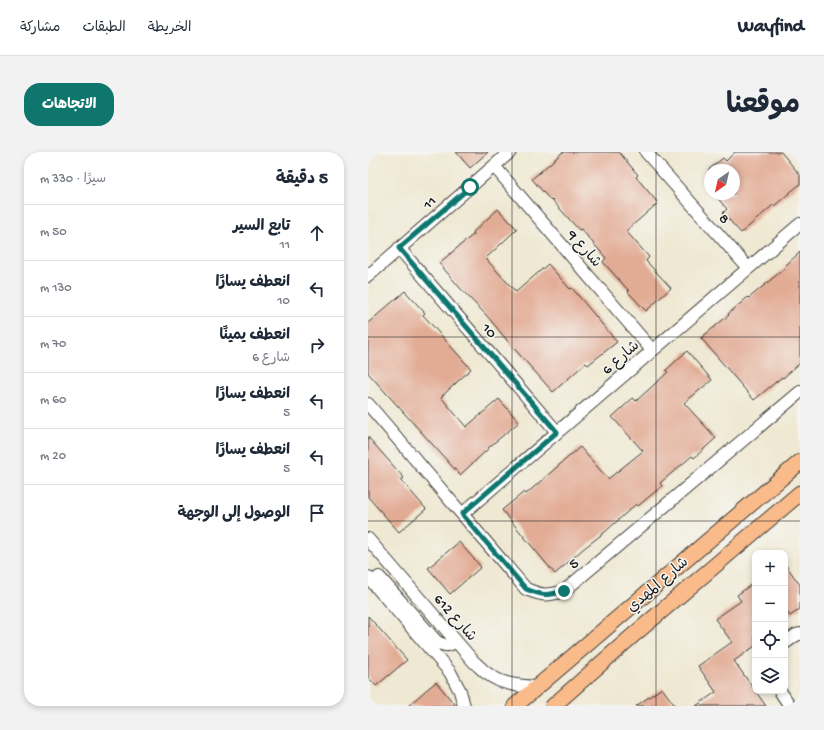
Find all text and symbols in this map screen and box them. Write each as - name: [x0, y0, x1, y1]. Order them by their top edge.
- text: Wayfind: [738, 16, 804, 39]
- text: مشاركة: [20, 20, 60, 37]
- text: الطبقات: [82, 20, 126, 37]
- text: الخريطة: [148, 20, 191, 37]
- button: الاتجاهات: [24, 83, 114, 126]
- text: موقعنا: [726, 90, 800, 123]
- north arrow: [704, 164, 740, 200]
- text: 5 دقيقة: [276, 170, 328, 190]
- text: سيرًا · 330 m: [40, 172, 106, 187]
- route start: [461, 178, 479, 196]
- street label: 11: [419, 193, 441, 215]
- street label: 8: [714, 210, 733, 228]
- text: تابع السير: [233, 218, 290, 236]
- icon: ahead: [306, 222, 328, 244]
- text: 50 m: [40, 225, 67, 240]
- street label: شارع 9: [562, 226, 605, 272]
- text: 11: [280, 238, 290, 253]
- text: انعطف يسارًا: [216, 274, 290, 292]
- icon: left: [306, 278, 328, 300]
- text: 130 m: [40, 281, 72, 296]
- text: 10: [277, 294, 290, 309]
- street label: 10: [476, 319, 500, 343]
- text: انعطف يمينًا: [219, 327, 290, 345]
- icon: right: [306, 334, 328, 356]
- text: 70 m: [40, 337, 66, 352]
- street label: شارع 6: [599, 337, 644, 380]
- text: شارع 6: [252, 351, 290, 366]
- text: انعطف يسارًا: [216, 386, 290, 404]
- icon: left: [306, 390, 328, 412]
- text: 60 m: [40, 393, 66, 408]
- text: 5: [283, 406, 290, 421]
- text: انعطف يسارًا: [216, 442, 290, 460]
- icon: left: [306, 446, 328, 468]
- text: 20 m: [40, 449, 66, 464]
- text: 5: [283, 462, 290, 477]
- icon: arrive: [306, 502, 328, 524]
- text: الوصول إلى الوجهة: [177, 505, 290, 523]
- map controls: [752, 550, 788, 694]
- button: +: [752, 550, 788, 586]
- street label: شارع المهدي: [624, 554, 693, 617]
- street label: 5: [565, 555, 583, 574]
- route end: [555, 582, 573, 600]
- button: −: [752, 586, 788, 622]
- street label: شارع 612: [429, 591, 480, 646]
- button: locate: [752, 622, 788, 658]
- button: layers: [752, 658, 788, 694]

